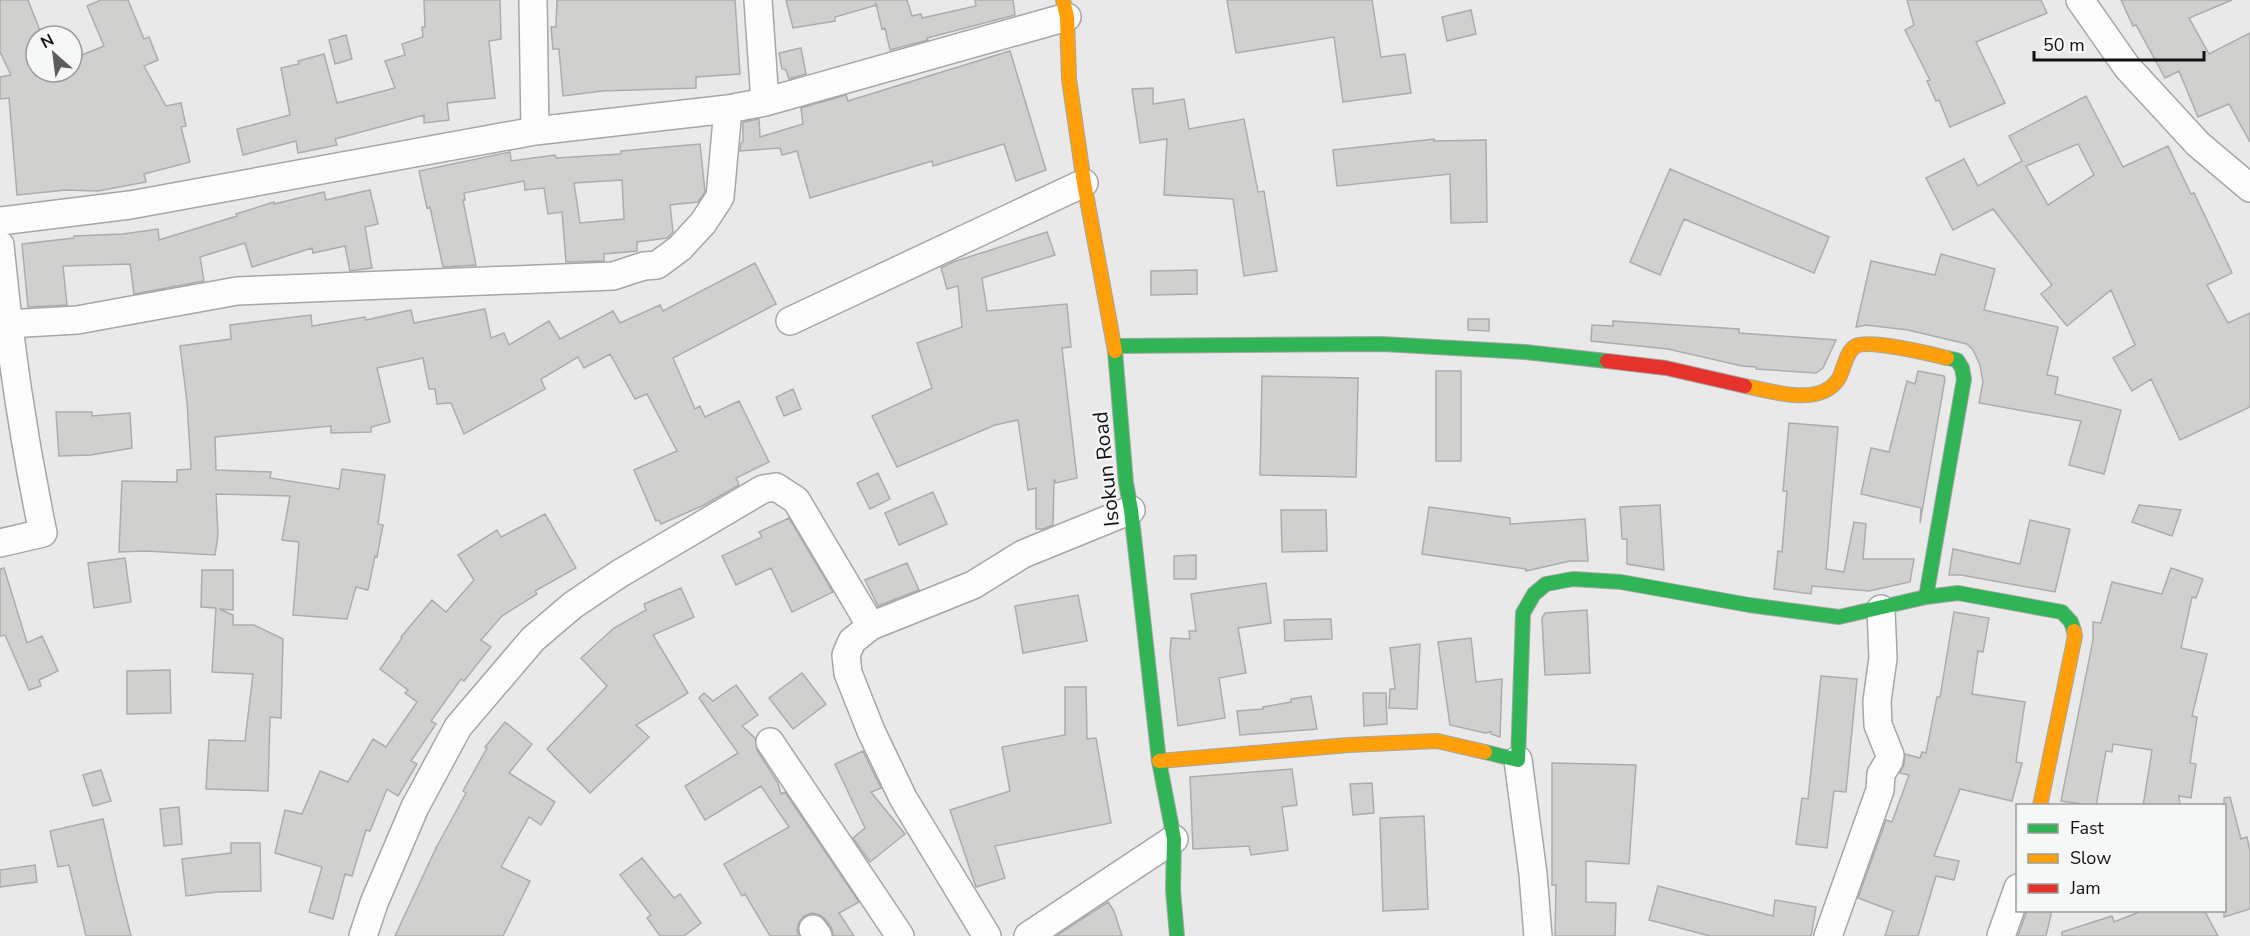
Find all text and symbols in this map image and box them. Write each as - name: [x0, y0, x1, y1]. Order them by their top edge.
- north arrow: [24, 24, 84, 84]
- scale bar: [2034, 24, 2204, 62]
- text: N: [37, 29, 58, 54]
- text: 50 m: [2043, 33, 2085, 57]
- street label: Isokun Road: [1086, 410, 1126, 528]
- legend: [2016, 804, 2226, 912]
- text: Fast: [2070, 816, 2105, 840]
- text: Slow: [2070, 846, 2111, 870]
- text: Jam: [2069, 876, 2101, 900]

